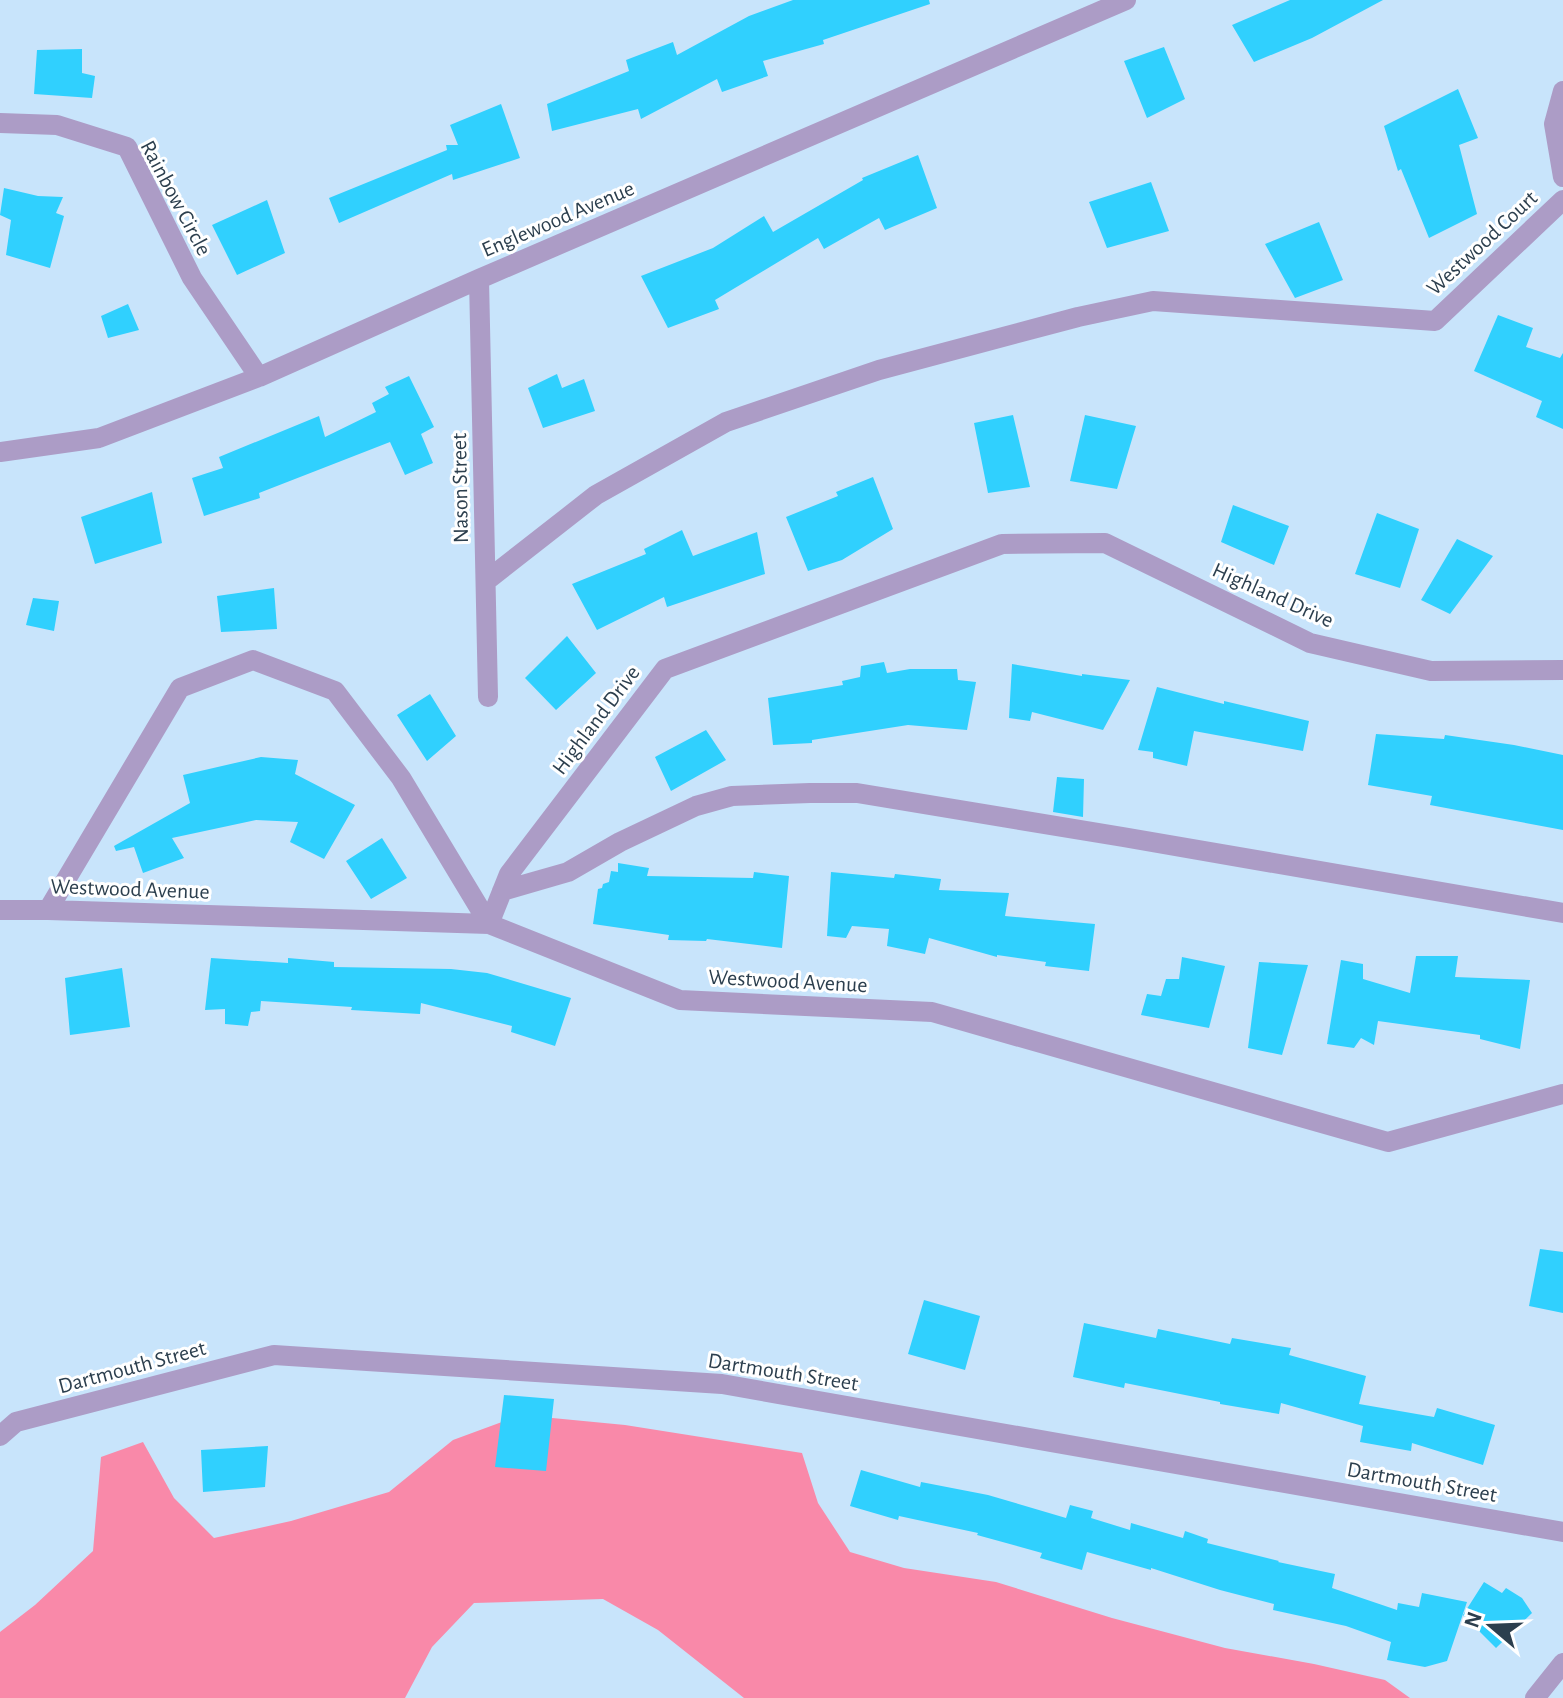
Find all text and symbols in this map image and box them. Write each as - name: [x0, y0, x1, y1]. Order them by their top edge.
- street label: Rainbow Circle: [137, 137, 215, 259]
- street label: Englewood Avenue: [479, 177, 637, 261]
- street label: Westwood Court: [1423, 187, 1541, 299]
- street label: Nason Street: [448, 433, 472, 543]
- street label: Highland Drive: [1209, 559, 1337, 631]
- street label: Highland Drive: [548, 661, 644, 779]
- street label: Westwood Avenue: [50, 875, 210, 903]
- street label: Westwood Avenue: [708, 966, 868, 996]
- street label: Dartmouth Street: [56, 1337, 208, 1397]
- street label: Dartmouth Street: [706, 1349, 860, 1395]
- street label: Dartmouth Street: [1345, 1458, 1499, 1506]
- north arrow: [1451, 1586, 1531, 1666]
- text: N: [1460, 1609, 1486, 1631]

